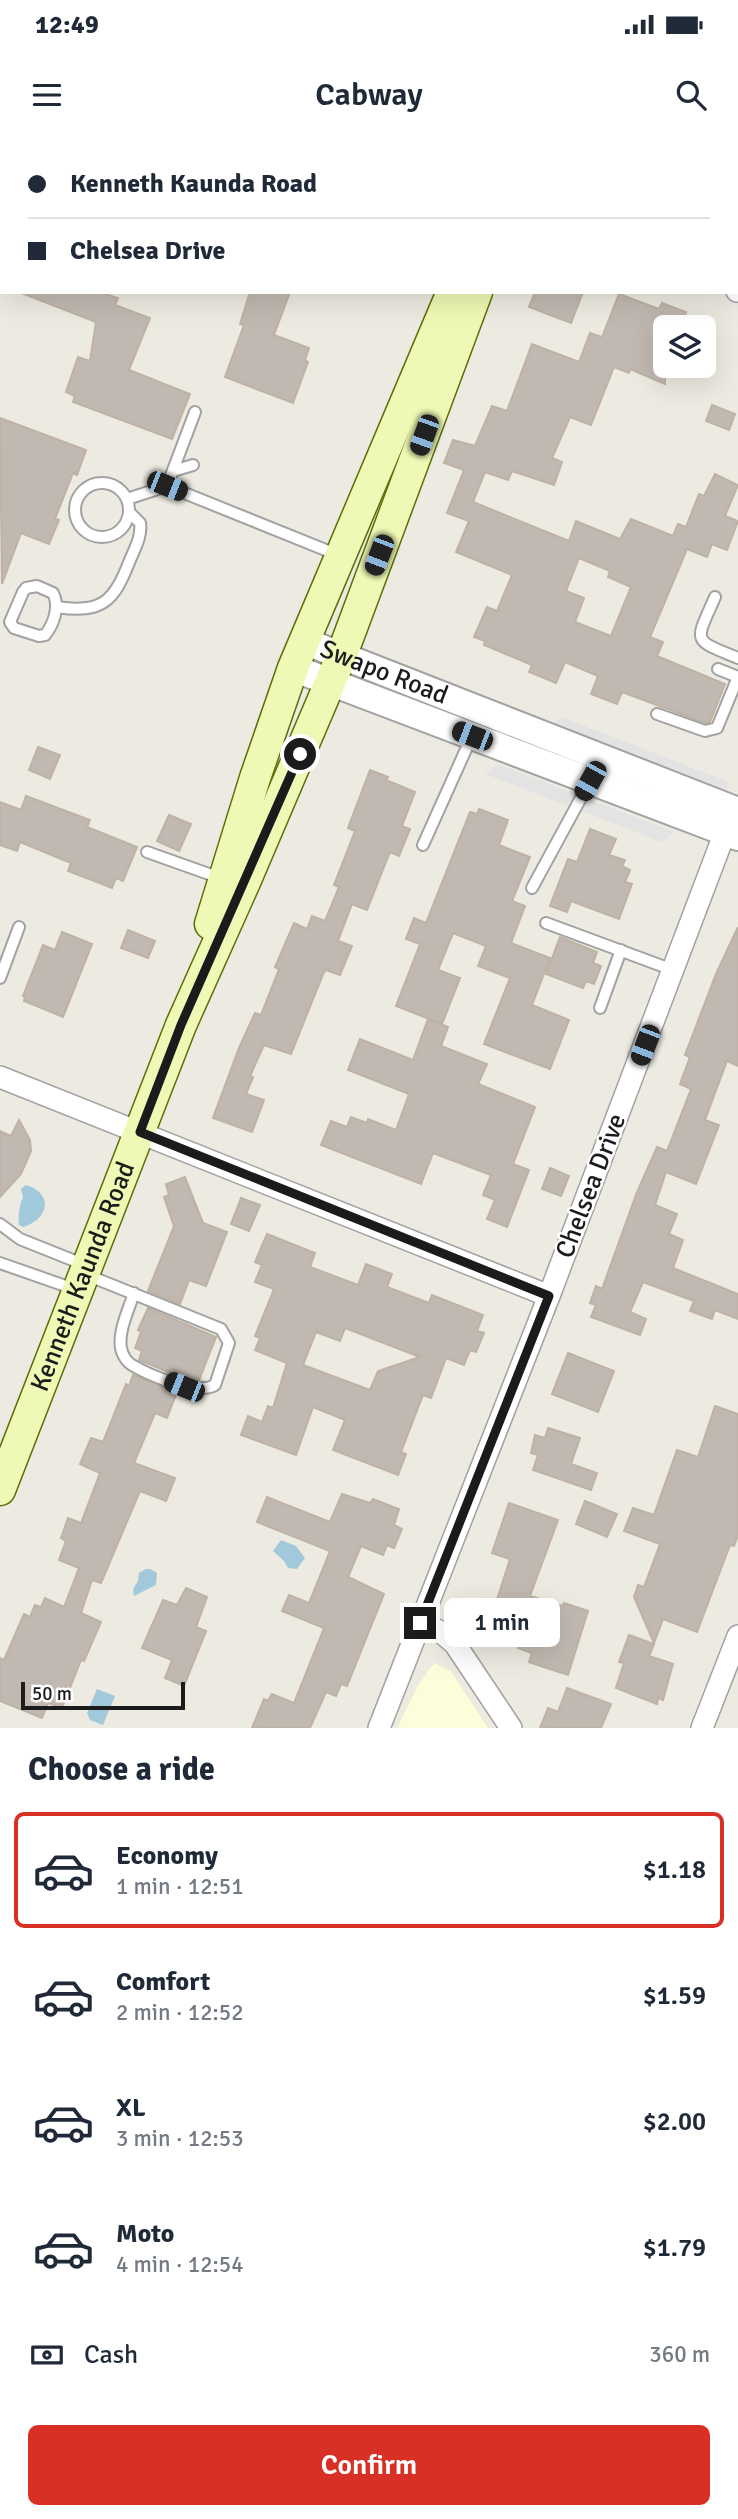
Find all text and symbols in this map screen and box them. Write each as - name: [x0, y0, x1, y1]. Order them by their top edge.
- text: 12:49: [35, 9, 99, 41]
- text: Cabway: [315, 75, 423, 114]
- icon: menu: [28, 76, 66, 114]
- icon: search: [672, 76, 710, 114]
- text: Kenneth Kaunda Road: [70, 168, 317, 200]
- text: Chelsea Drive: [70, 235, 225, 267]
- map controls: [653, 315, 716, 378]
- button: layers: [653, 315, 716, 378]
- car: [407, 412, 442, 458]
- car: [144, 468, 191, 504]
- car: [362, 532, 397, 578]
- street label: Swapo Road: [316, 633, 453, 712]
- car: [449, 719, 496, 753]
- route start: [284, 738, 316, 770]
- car: [571, 758, 610, 804]
- car: [628, 1022, 663, 1068]
- street label: Chelsea Drive: [549, 1109, 633, 1263]
- street label: Kenneth Kaunda Road: [24, 1157, 142, 1396]
- car: [161, 1369, 208, 1405]
- callout: 1 min: [444, 1598, 560, 1648]
- route end: [404, 1607, 436, 1639]
- text: 1 min: [474, 1608, 530, 1637]
- scale bar: [21, 1679, 186, 1711]
- text: 50 m: [32, 1682, 72, 1706]
- text: Choose a ride: [28, 1750, 215, 1789]
- icon: car: [32, 1839, 95, 1902]
- text: Economy: [116, 1840, 218, 1872]
- text: $1.18: [643, 1854, 706, 1886]
- text: 1 min · 12:51: [116, 1872, 244, 1901]
- icon: car: [32, 1965, 95, 2028]
- text: Comfort: [116, 1966, 210, 1998]
- text: $1.59: [643, 1980, 706, 2012]
- text: 2 min · 12:52: [116, 1998, 244, 2027]
- icon: car: [32, 2091, 95, 2154]
- text: XL: [116, 2092, 146, 2124]
- text: $2.00: [643, 2106, 706, 2138]
- text: 3 min · 12:53: [116, 2124, 244, 2153]
- icon: car: [32, 2217, 95, 2280]
- text: Moto: [116, 2218, 174, 2250]
- text: $1.79: [643, 2232, 706, 2264]
- text: 4 min · 12:54: [116, 2250, 244, 2279]
- icon: cash: [28, 2336, 66, 2374]
- text: Cash: [84, 2339, 138, 2371]
- text: 360 m: [649, 2340, 710, 2369]
- button: Confirm: [28, 2425, 710, 2505]

